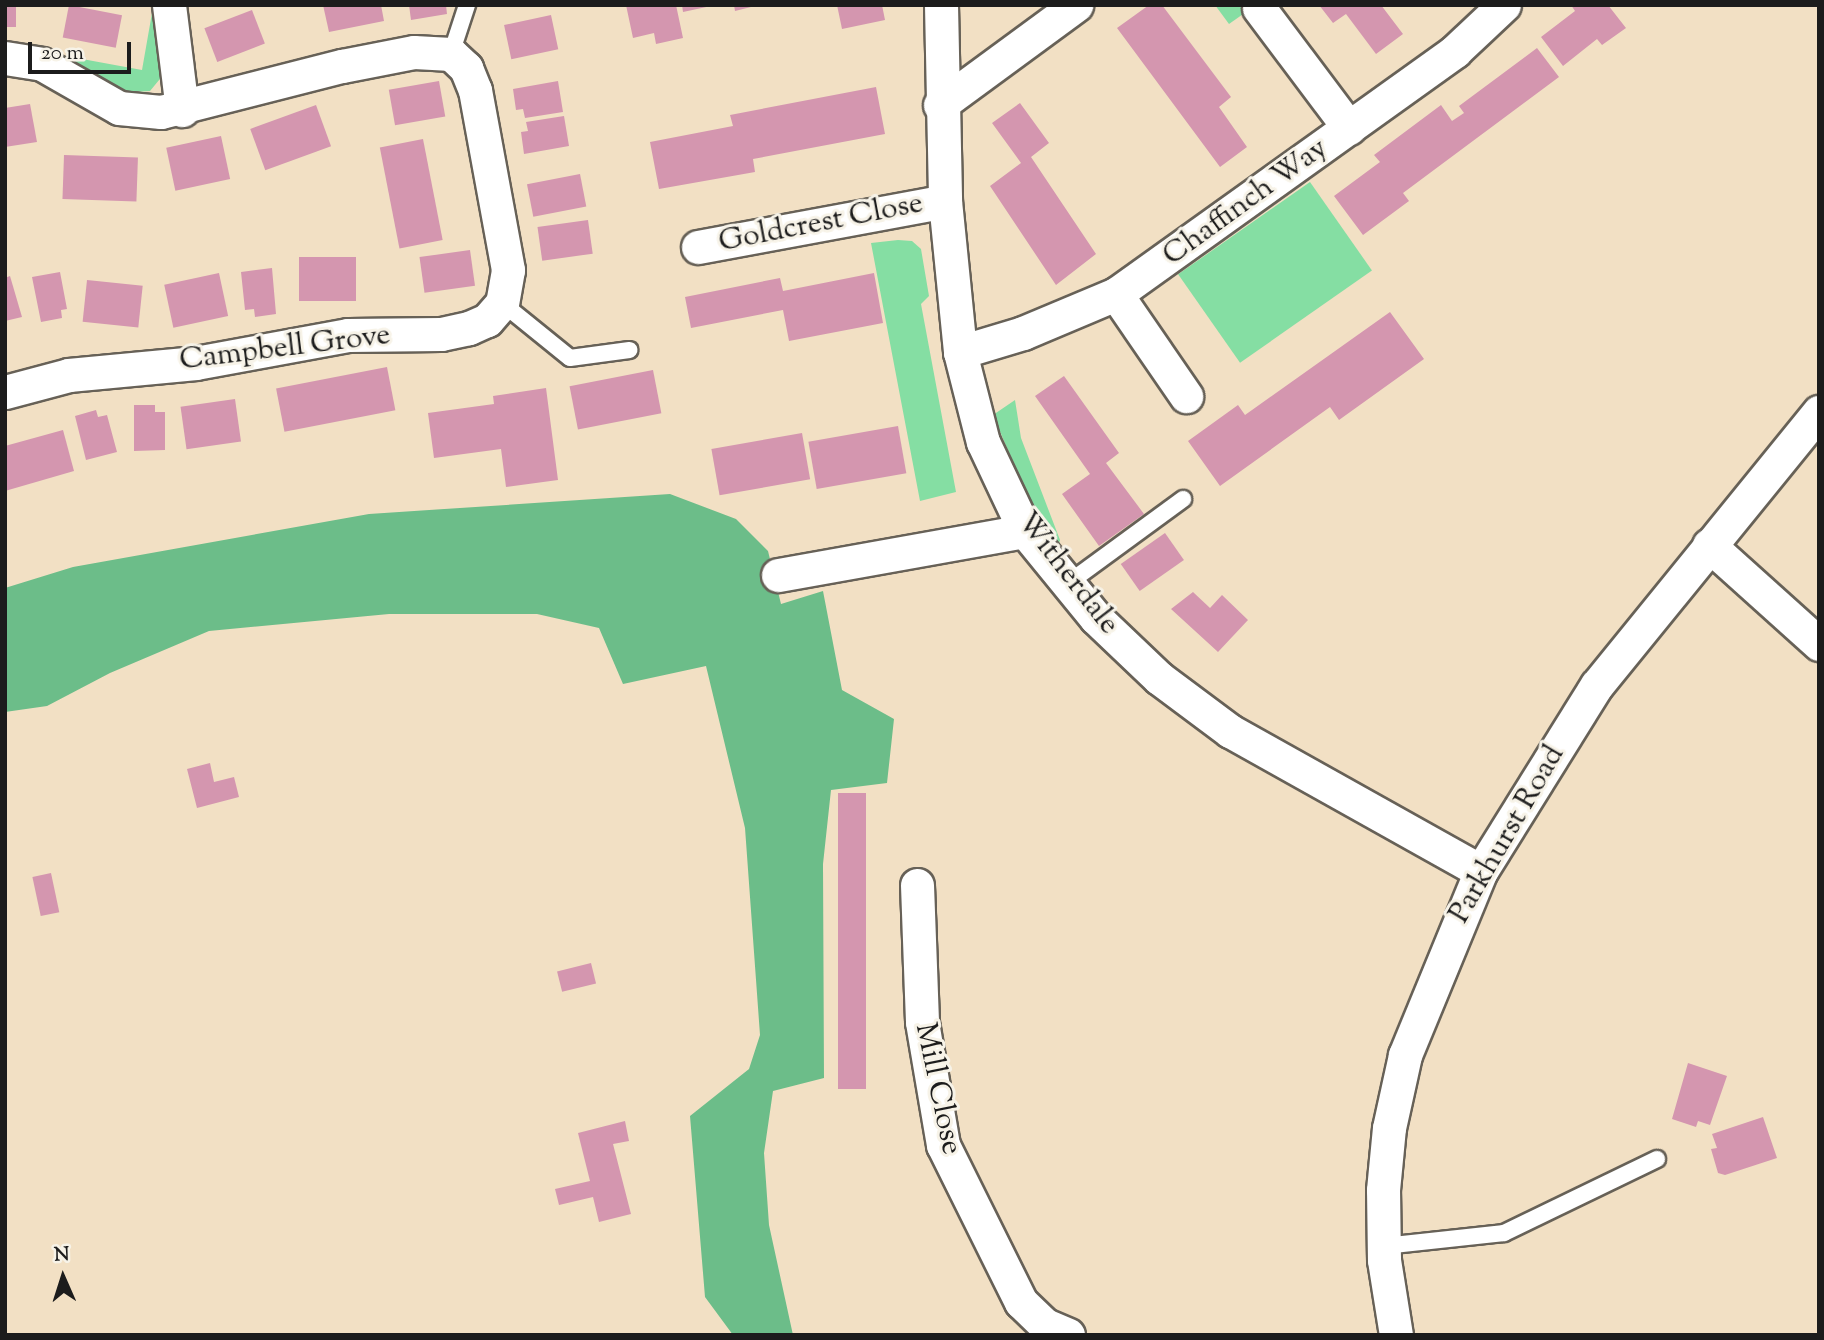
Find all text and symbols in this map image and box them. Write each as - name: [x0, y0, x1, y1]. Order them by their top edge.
- scale bar: [32, 28, 135, 72]
- text: 20 m: [41, 39, 84, 69]
- street label: Chaffinch Way: [1157, 131, 1335, 275]
- street label: Goldcrest Close: [716, 187, 926, 261]
- street label: Campbell Grove: [178, 318, 392, 380]
- street label: Witherdale: [1008, 506, 1126, 642]
- street label: Parkhurst Road: [1443, 740, 1573, 930]
- street label: Mill Close: [905, 1020, 969, 1158]
- north arrow: [28, 1242, 98, 1312]
- text: N: [54, 1242, 70, 1269]

